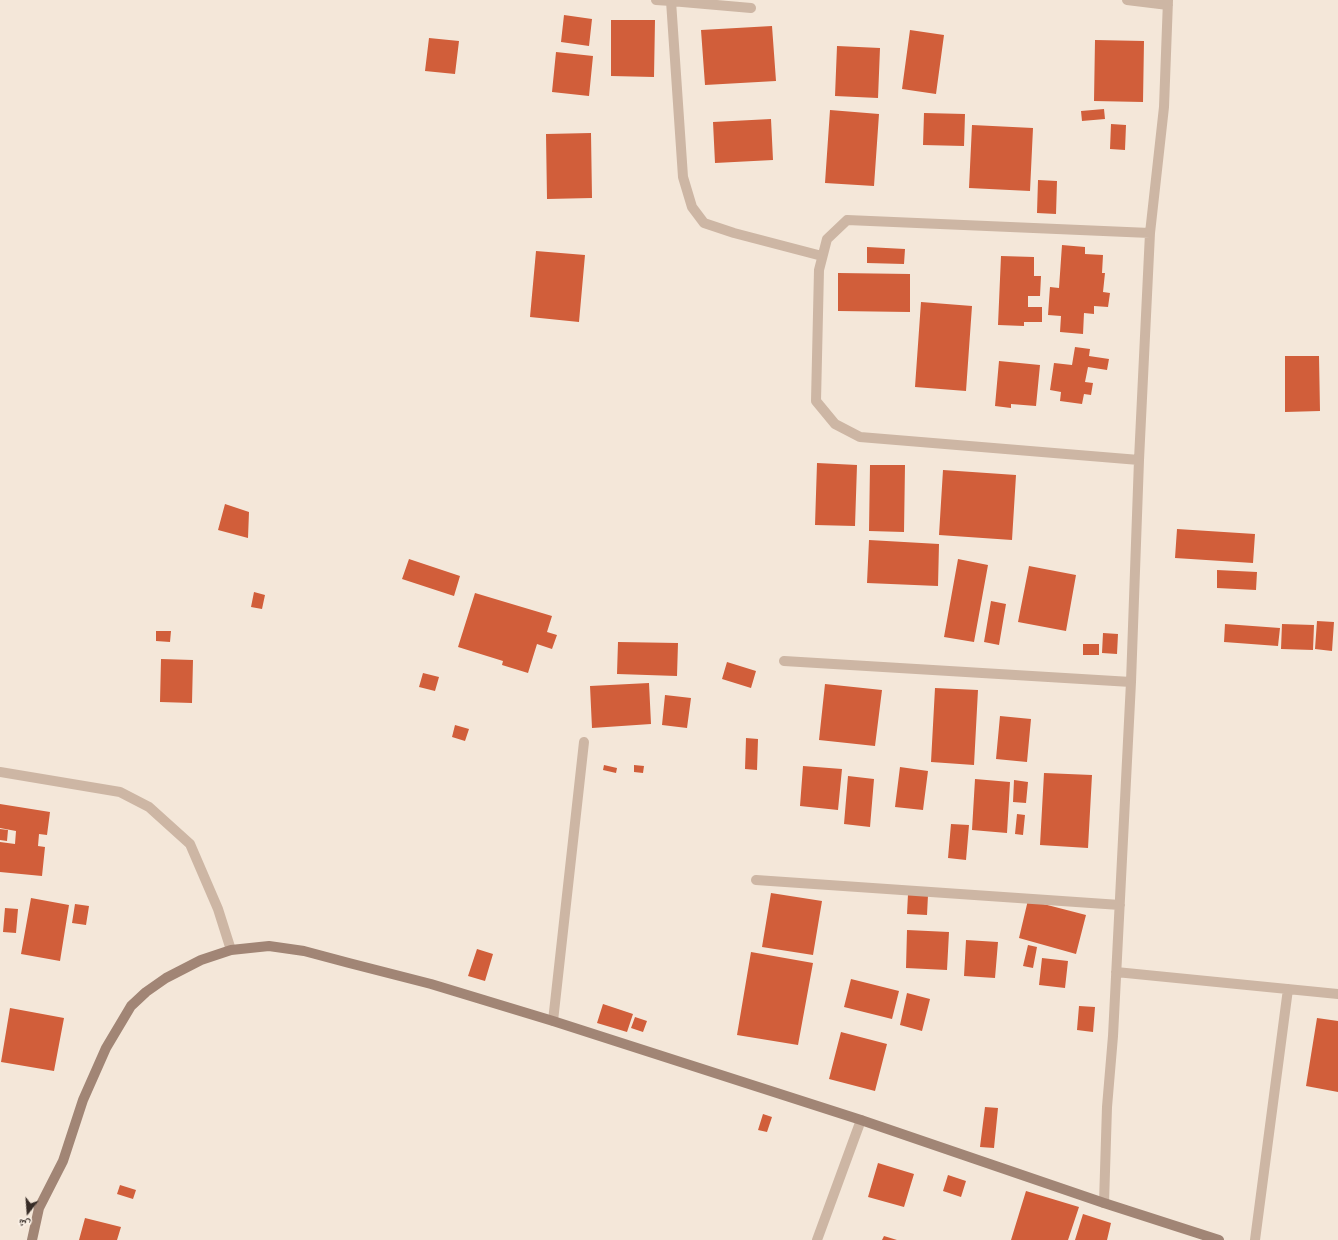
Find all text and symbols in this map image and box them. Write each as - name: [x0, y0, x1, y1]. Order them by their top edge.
- north arrow: [8, 1192, 48, 1232]
- text: ش: [17, 1215, 32, 1233]

